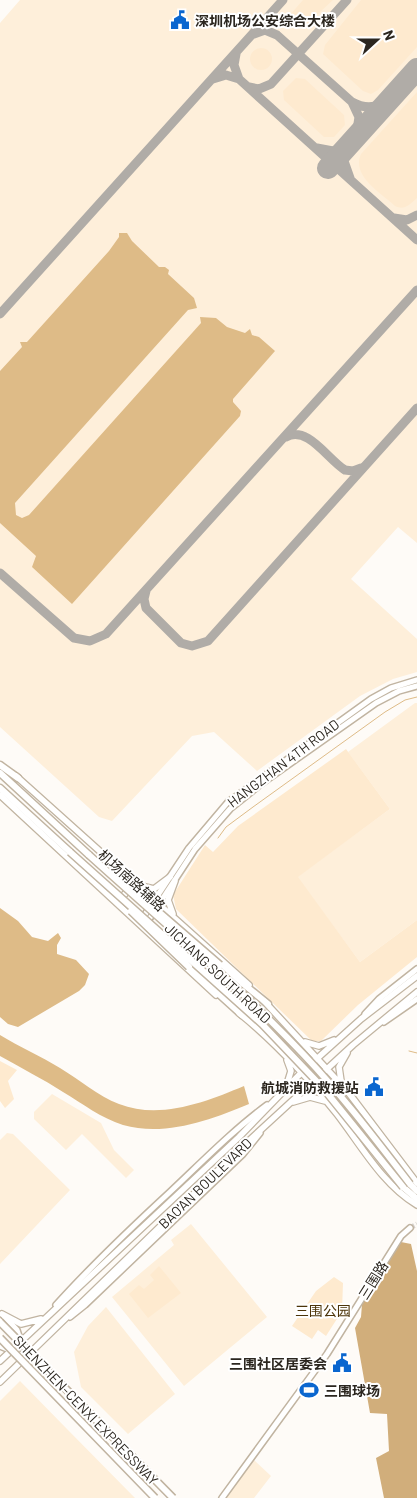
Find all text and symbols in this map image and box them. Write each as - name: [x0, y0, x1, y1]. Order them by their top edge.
- public building icon: 深圳机场公安综合大楼: [169, 9, 191, 31]
- place label: 深圳机场公安综合大楼: [195, 12, 335, 29]
- north arrow: [352, 15, 402, 65]
- text: N: [380, 28, 399, 43]
- street label: HANGZHAN 4TH ROAD: [224, 715, 342, 811]
- street label: 机场南路辅路: [95, 846, 169, 914]
- street label: JICHANG SOUTH ROAD: [161, 919, 275, 1027]
- public building icon: 航城消防救援站: [363, 1076, 385, 1098]
- place label: 航城消防救援站: [261, 1079, 359, 1096]
- street label: BAO'AN BOULEVARD: [155, 1134, 255, 1232]
- street label: 三围路: [355, 1258, 391, 1302]
- park label: 三围公园: [295, 1302, 351, 1319]
- street label: SHENZHEN-CENXI EXPRESSWAY: [10, 1332, 162, 1488]
- public building icon: 三围社区居委会: [331, 1352, 353, 1374]
- place label: 三围社区居委会: [229, 1355, 327, 1372]
- sports icon: 三围球场: [298, 1379, 320, 1401]
- place label: 三围球场: [324, 1382, 380, 1399]

